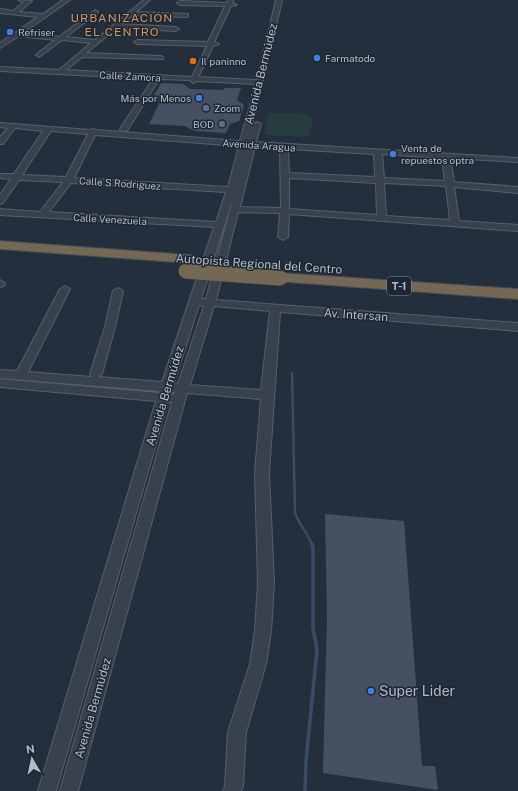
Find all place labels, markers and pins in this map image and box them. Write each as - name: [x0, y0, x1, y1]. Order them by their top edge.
- place label: Refriser: [18, 26, 55, 38]
- marker: Refriser: [5, 27, 15, 37]
- place label: Farmatodo: [325, 52, 376, 64]
- marker: Farmatodo: [312, 53, 322, 63]
- place label: Il paninno: [201, 55, 247, 67]
- marker: Il paninno: [188, 56, 198, 66]
- place label: Más por Menos: [120, 92, 191, 104]
- marker: Más por Menos: [194, 93, 204, 103]
- place label: Zoom: [214, 102, 240, 114]
- marker: Zoom: [201, 103, 211, 113]
- place label: BOD: [193, 118, 214, 130]
- marker: BOD: [217, 119, 227, 129]
- place label: Venta de repuestos optra: [401, 142, 474, 166]
- marker: Venta de repuestos optra: [388, 149, 398, 159]
- place label: Super Lider: [379, 683, 455, 699]
- marker: Super Lider: [366, 686, 376, 696]

